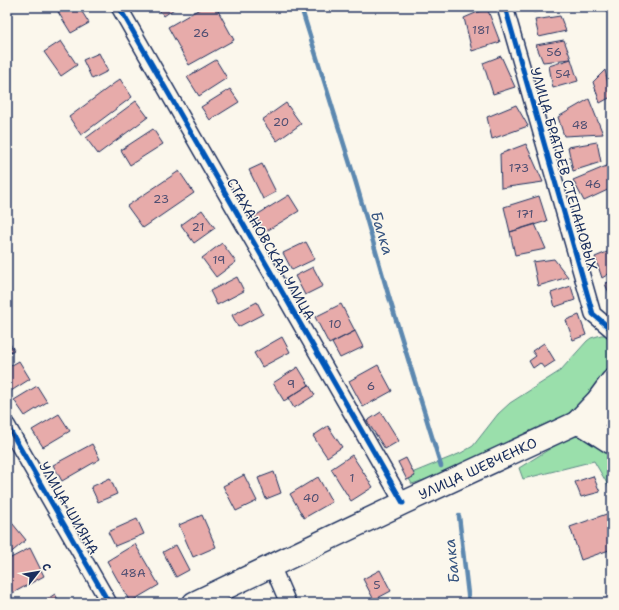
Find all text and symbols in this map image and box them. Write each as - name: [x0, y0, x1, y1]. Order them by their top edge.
- house number: 181: [472, 22, 490, 38]
- house number: 26: [193, 25, 209, 41]
- house number: 56: [546, 44, 562, 60]
- street label: УЛИЦА БРАТЬЕВ СТЕПАНОВЫХ: [526, 65, 602, 273]
- house number: 54: [555, 66, 571, 82]
- house number: 20: [273, 114, 289, 130]
- house number: 48: [572, 117, 588, 133]
- house number: 173: [509, 160, 529, 176]
- street label: СТАХАНОВСКАЯ УЛИЦА: [223, 175, 319, 323]
- house number: 46: [585, 176, 601, 192]
- house number: 23: [153, 191, 169, 207]
- house number: 171: [516, 206, 534, 222]
- water label: Балка: [366, 209, 398, 257]
- house number: 21: [192, 219, 204, 235]
- house number: 19: [213, 252, 225, 268]
- house number: 10: [328, 316, 342, 332]
- house number: 9: [287, 376, 295, 392]
- house number: 6: [367, 378, 375, 394]
- street label: УЛИЦА ШЕВЧЕНКО: [416, 433, 540, 504]
- street label: УЛИЦА ШИЯНА: [35, 458, 103, 558]
- house number: 1: [349, 470, 355, 486]
- house number: 40: [303, 490, 319, 506]
- water label: Балка: [440, 538, 464, 584]
- north arrow: [18, 552, 58, 592]
- text: С: [38, 560, 54, 574]
- house number: 48А: [120, 565, 146, 581]
- house number: 5: [373, 577, 381, 593]

